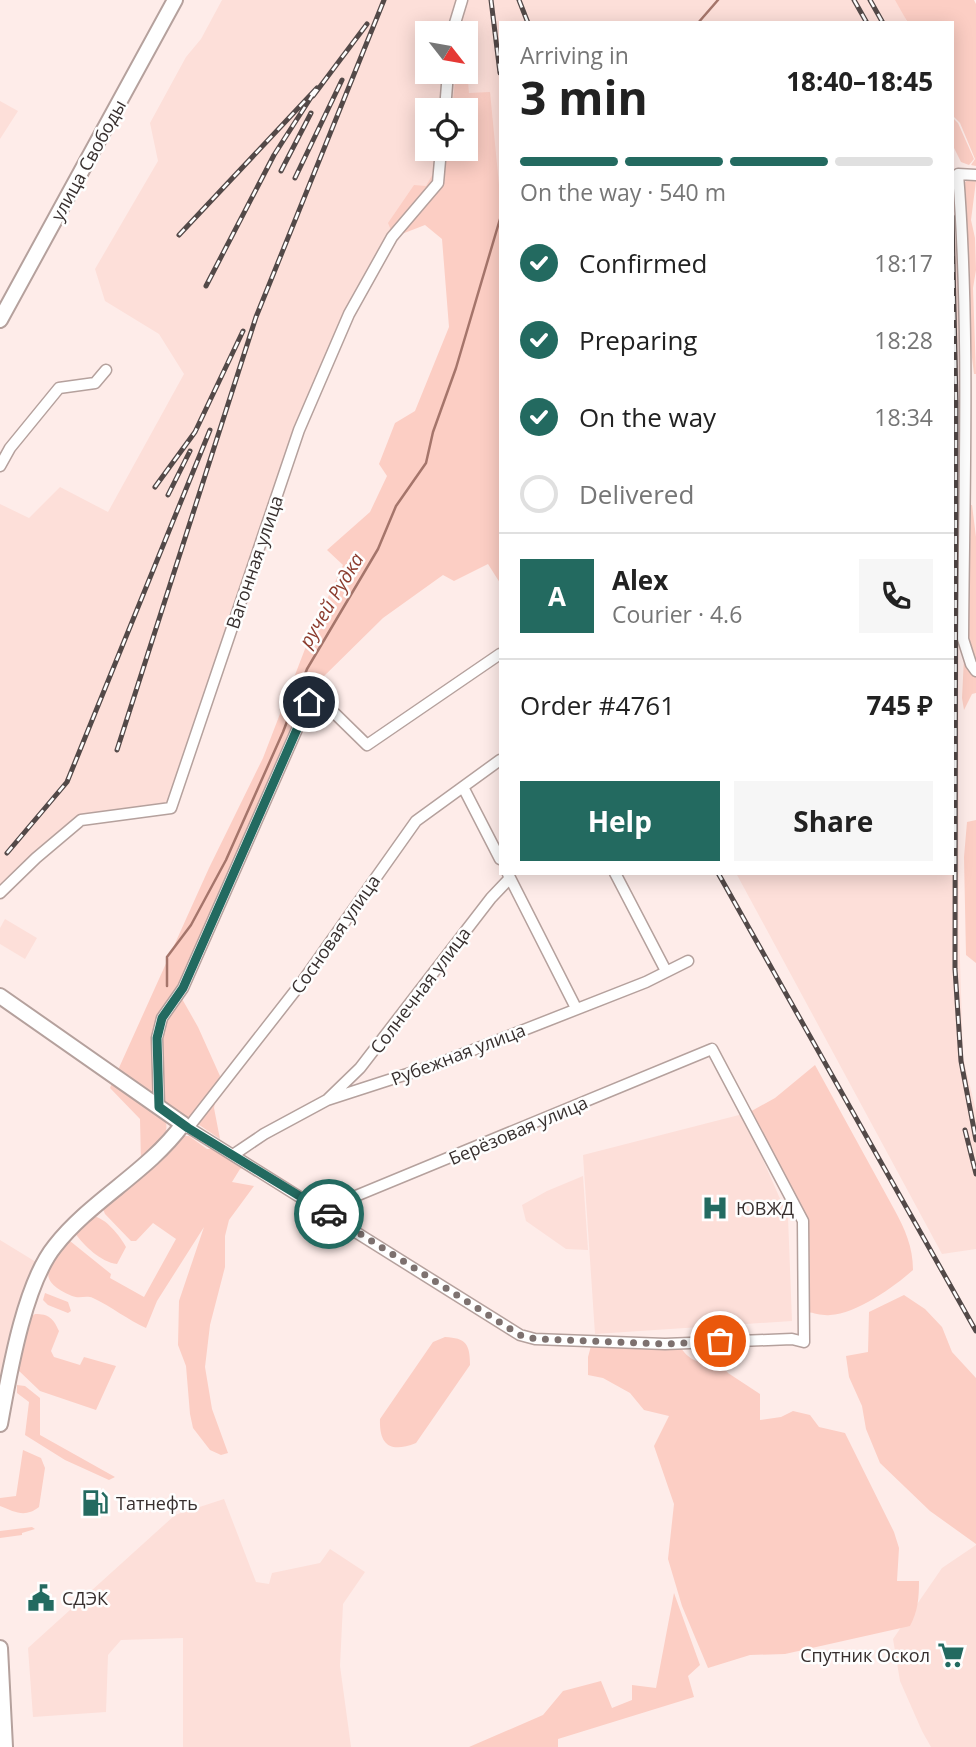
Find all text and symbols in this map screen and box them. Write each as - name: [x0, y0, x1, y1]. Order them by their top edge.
- north arrow: [415, 21, 478, 84]
- map controls: [415, 21, 478, 161]
- text: Arriving in: [520, 39, 629, 71]
- text: 18:40–18:45: [786, 63, 933, 99]
- text: 3 min: [520, 66, 648, 128]
- street label: улица Свободы: [45, 95, 131, 225]
- button: locate: [415, 98, 478, 161]
- text: On the way · 540 m: [520, 176, 726, 208]
- icon: check: [520, 244, 558, 282]
- text: Confirmed: [579, 245, 707, 281]
- text: 18:17: [874, 247, 933, 279]
- icon: check: [520, 321, 558, 359]
- text: Preparing: [579, 322, 697, 358]
- text: 18:28: [874, 324, 933, 356]
- icon: check: [520, 398, 558, 436]
- text: On the way: [579, 399, 716, 435]
- text: 18:34: [874, 401, 933, 433]
- text: Delivered: [579, 476, 694, 512]
- street label: Вагонная улица: [220, 492, 288, 632]
- water label: ручей Рудка: [292, 548, 369, 653]
- button: phone: [859, 559, 933, 633]
- text: Alex: [612, 562, 668, 598]
- text: A: [548, 578, 566, 614]
- text: Courier · 4.6: [612, 598, 742, 630]
- pin: [279, 672, 339, 732]
- icon: home: [290, 683, 328, 721]
- text: Order #4761: [520, 687, 675, 723]
- text: 745 ₽: [867, 687, 933, 723]
- button: Help: [520, 781, 720, 861]
- button: Share: [734, 781, 933, 861]
- street label: Сосновая улица: [285, 870, 385, 998]
- street label: Солнечная улица: [364, 922, 476, 1058]
- street label: Рубежная улица: [387, 1017, 529, 1091]
- street label: Берёзовая улица: [445, 1090, 591, 1170]
- courier: [294, 1179, 364, 1249]
- hospital icon: ЮВЖД: [700, 1193, 730, 1223]
- icon: car: [310, 1195, 348, 1233]
- place label: ЮВЖД: [736, 1196, 794, 1220]
- pin: [690, 1311, 750, 1371]
- icon: bag: [701, 1322, 739, 1360]
- fuel station icon: Татнефть: [80, 1488, 110, 1518]
- place label: Татнефть: [116, 1491, 198, 1515]
- public building icon: СДЭК: [26, 1583, 56, 1613]
- place label: СДЭК: [62, 1586, 108, 1610]
- supermarket icon: Спутник Оскол: [936, 1640, 966, 1670]
- place label: Спутник Оскол: [800, 1643, 930, 1667]

